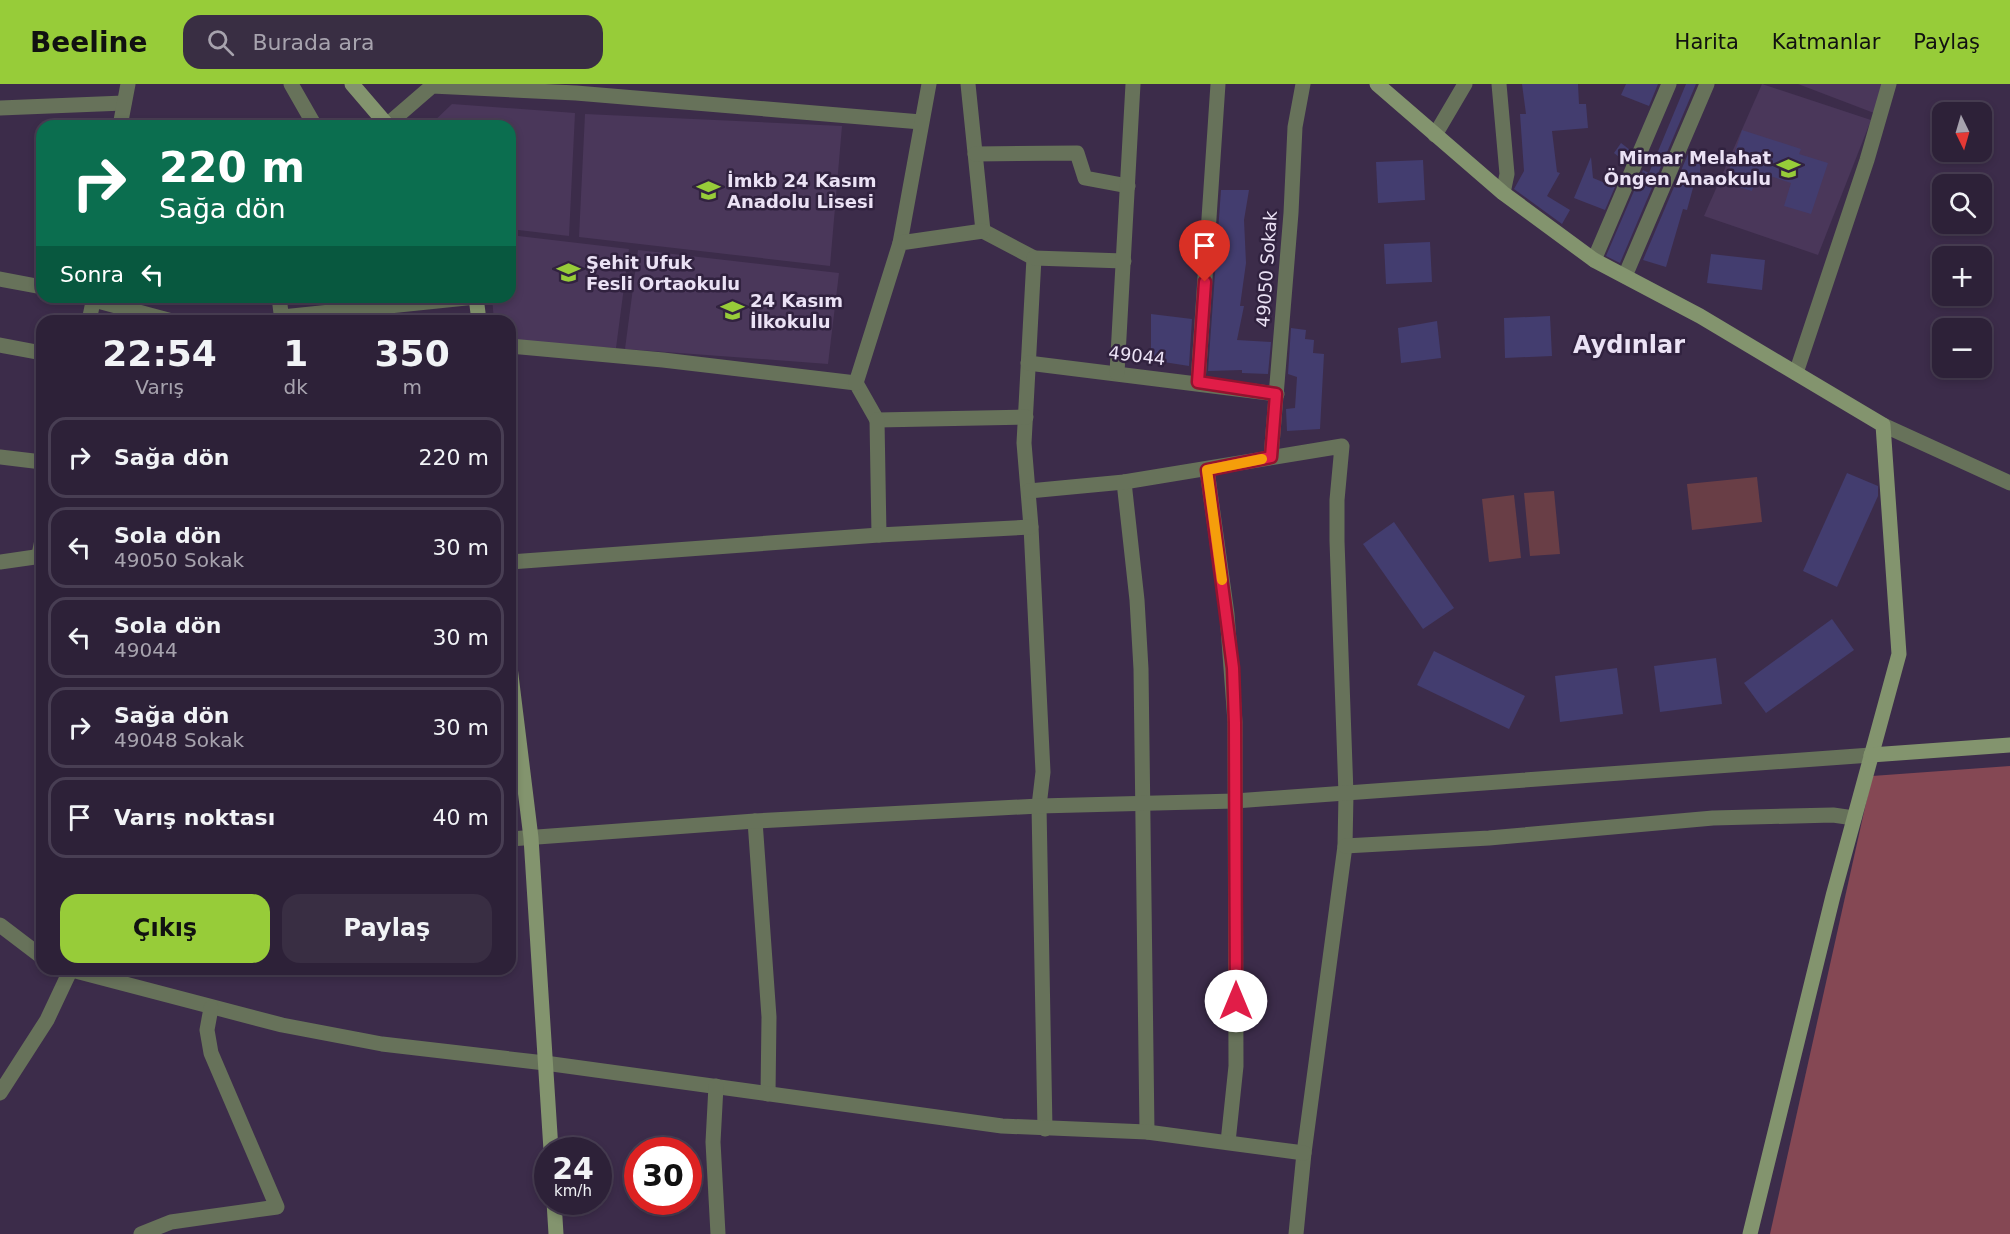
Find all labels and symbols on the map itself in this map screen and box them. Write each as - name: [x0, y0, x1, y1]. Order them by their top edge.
- north arrow: [1932, 102, 1992, 162]
- place label: Mimar Melahat Öngen Anaokulu: [1604, 147, 1771, 189]
- school or university icon: Mimar Melahat Öngen Anaokulu: [1776, 155, 1802, 181]
- place label: İmkb 24 Kasım Anadolu Lisesi: [727, 170, 877, 212]
- school or university icon: İmkb 24 Kasım Anadolu Lisesi: [696, 178, 722, 204]
- street label: 49050 Sokak: [1252, 209, 1281, 328]
- pin: [1179, 220, 1230, 282]
- place label: Şehit Ufuk Fesli Ortaokulu: [586, 252, 740, 294]
- school or university icon: Şehit Ufuk Fesli Ortaokulu: [555, 260, 581, 286]
- place label: 24 Kasım İlkokulu: [750, 290, 843, 332]
- school or university icon: 24 Kasım İlkokulu: [719, 298, 745, 324]
- district label: Aydınlar: [1573, 331, 1685, 359]
- street label: 49044: [1107, 342, 1167, 369]
- position arrow: [1204, 969, 1268, 1033]
- speed limit sign: 30: [624, 1137, 702, 1215]

